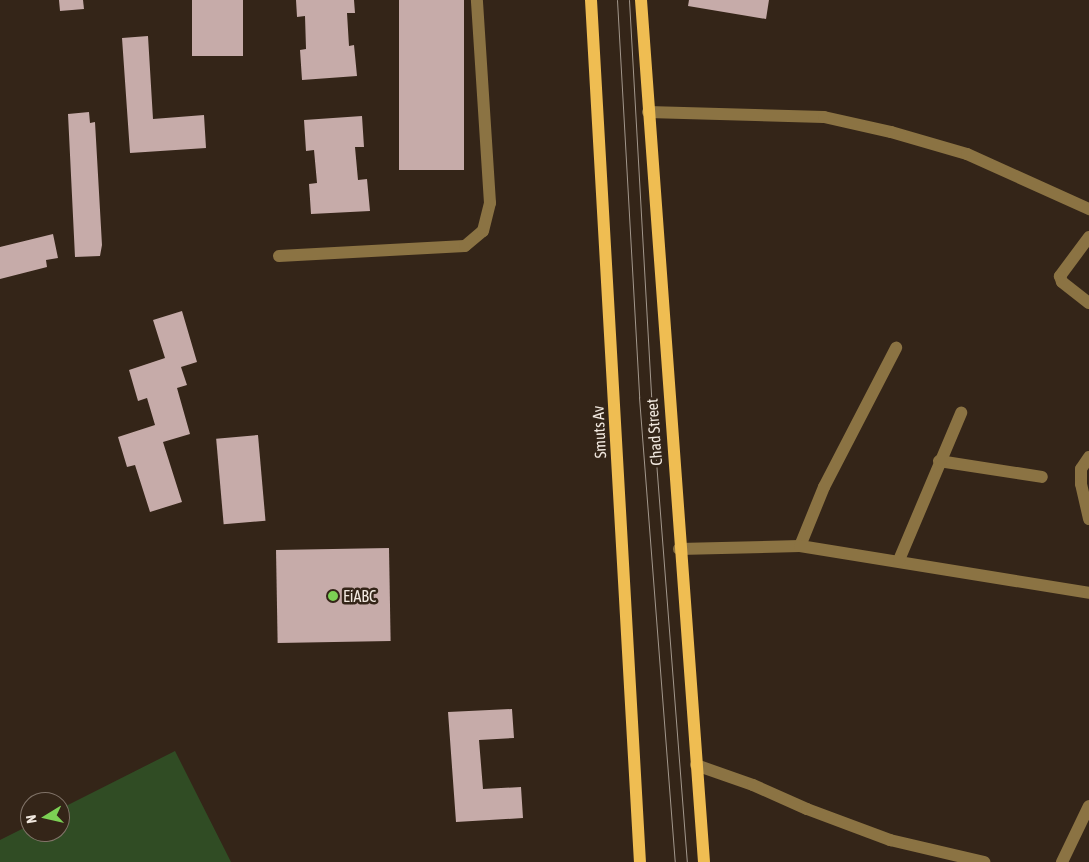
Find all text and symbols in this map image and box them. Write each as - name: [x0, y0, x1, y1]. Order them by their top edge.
- street label: Chad Street: [642, 398, 666, 466]
- street label: Smuts Av: [588, 405, 610, 459]
- place label: EiABC: [343, 586, 376, 606]
- marker: EiABC: [327, 590, 339, 602]
- north arrow: [20, 792, 70, 842]
- text: N: [23, 814, 40, 825]

